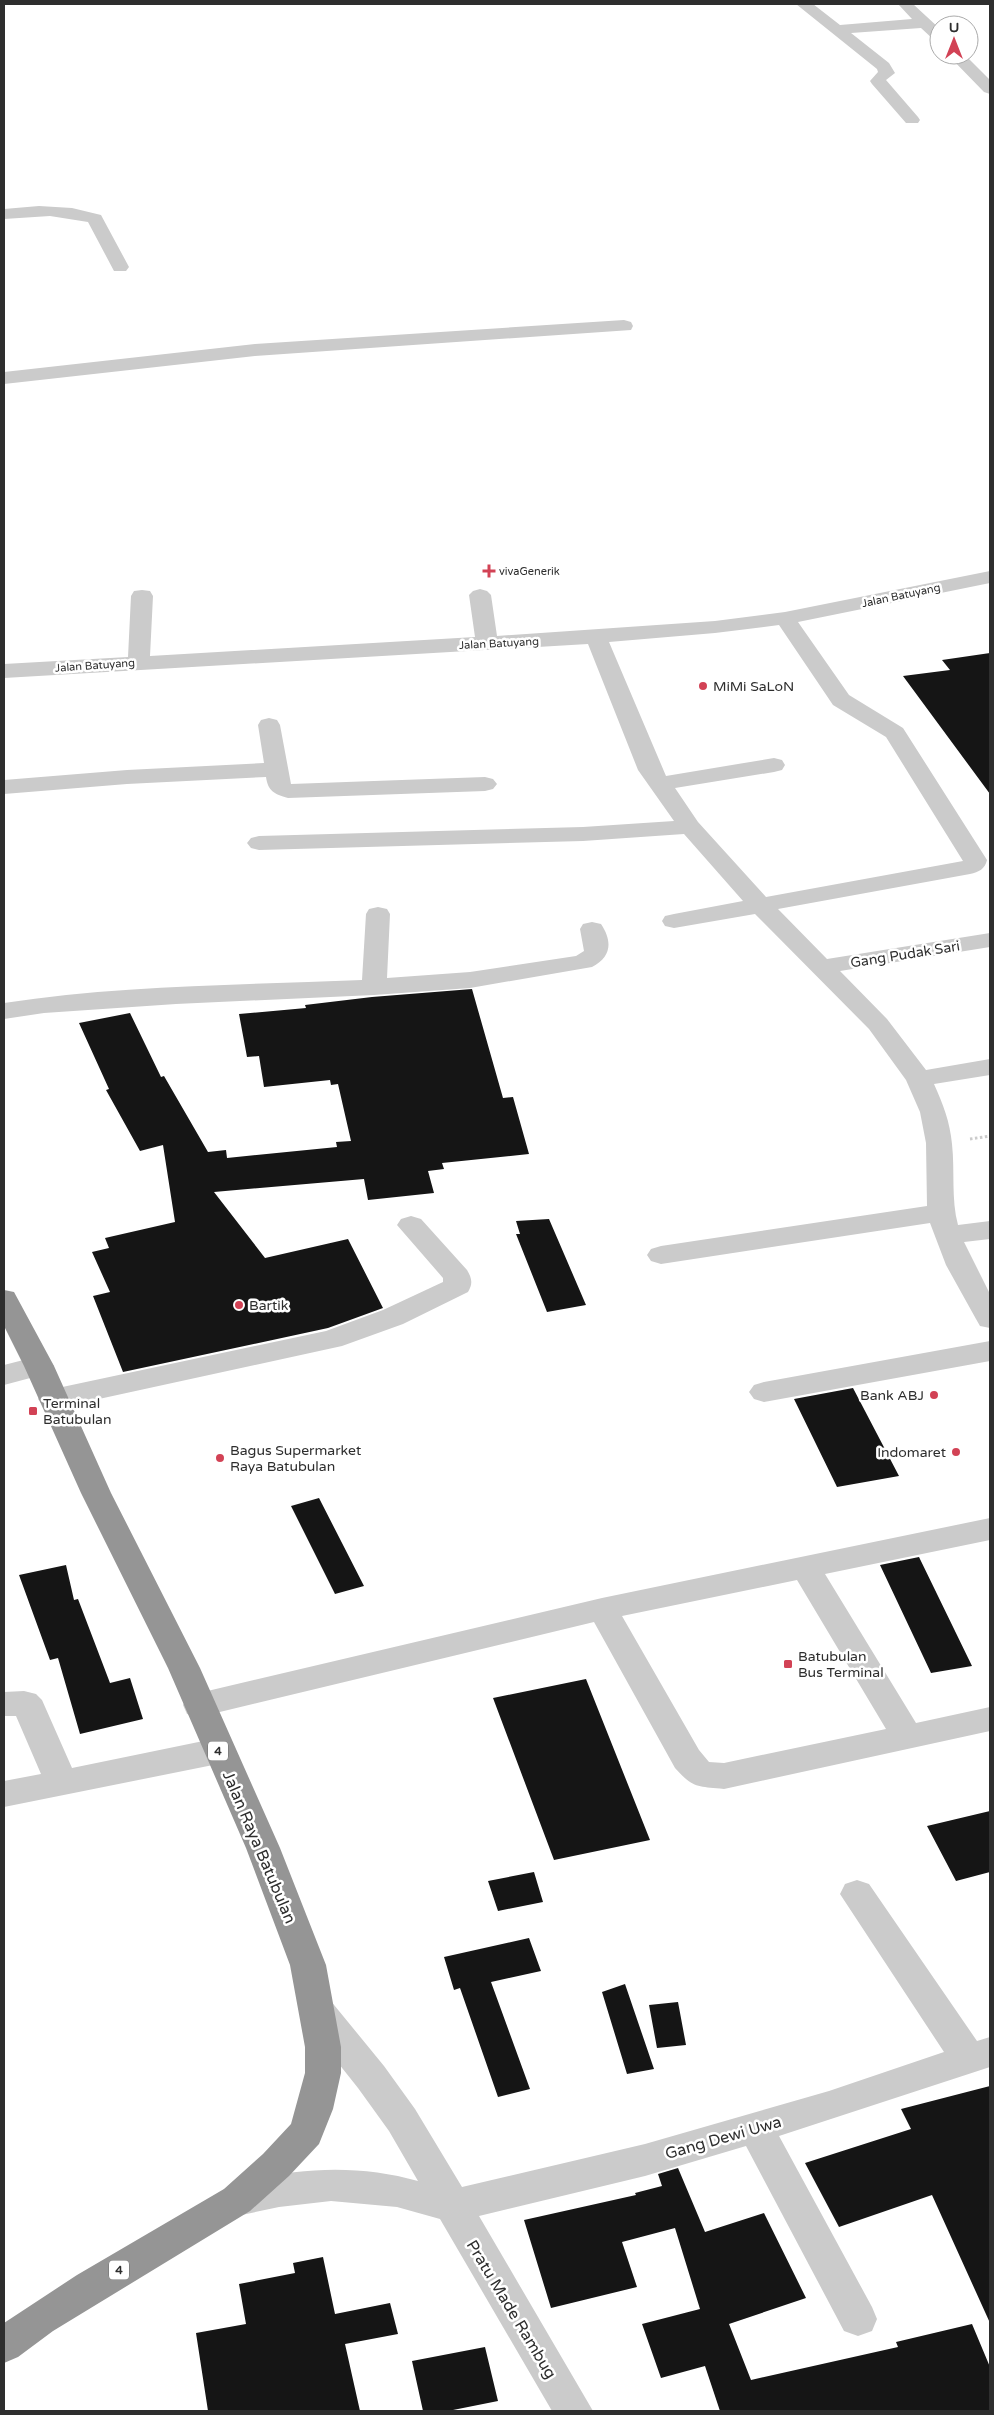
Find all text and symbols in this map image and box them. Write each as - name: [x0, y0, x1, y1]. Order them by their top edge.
- north arrow: [929, 15, 979, 65]
- text: U: [949, 19, 959, 36]
- marker: vivaGenerik: [483, 565, 495, 577]
- place label: vivaGenerik: [499, 565, 560, 578]
- street label: Jalan Batuyang: [861, 581, 942, 610]
- street label: Jalan Batuyang: [459, 635, 539, 652]
- street label: Jalan Batuyang: [55, 656, 135, 675]
- place label: MiMi SaLoN: [713, 678, 794, 695]
- marker: MiMi SaLoN: [697, 680, 709, 692]
- street label: Gang Pudak Sari: [849, 937, 961, 972]
- place label: Bartik: [249, 1297, 289, 1314]
- marker: Bartik: [233, 1299, 245, 1311]
- place label: Bank ABJ: [860, 1387, 924, 1404]
- marker: Bank ABJ: [928, 1389, 940, 1401]
- place label: Terminal Batubulan: [43, 1395, 112, 1428]
- marker: Terminal Batubulan: [27, 1405, 39, 1417]
- place label: Bagus Supermarket Raya Batubulan: [230, 1442, 362, 1475]
- place label: Indomaret: [877, 1444, 947, 1461]
- marker: Indomaret: [950, 1446, 962, 1458]
- marker: Bagus Supermarket Raya Batubulan: [214, 1452, 226, 1464]
- place label: Batubulan Bus Terminal: [798, 1648, 884, 1681]
- marker: Batubulan Bus Terminal: [782, 1658, 794, 1670]
- road number: 4: [208, 1742, 228, 1760]
- street label: Jalan Raya Batubulan: [218, 1768, 300, 1927]
- street label: Gang Dewi Uwa: [663, 2112, 784, 2164]
- street label: Pratu Made Rambug: [462, 2237, 560, 2383]
- road number: 4: [109, 2260, 129, 2280]

